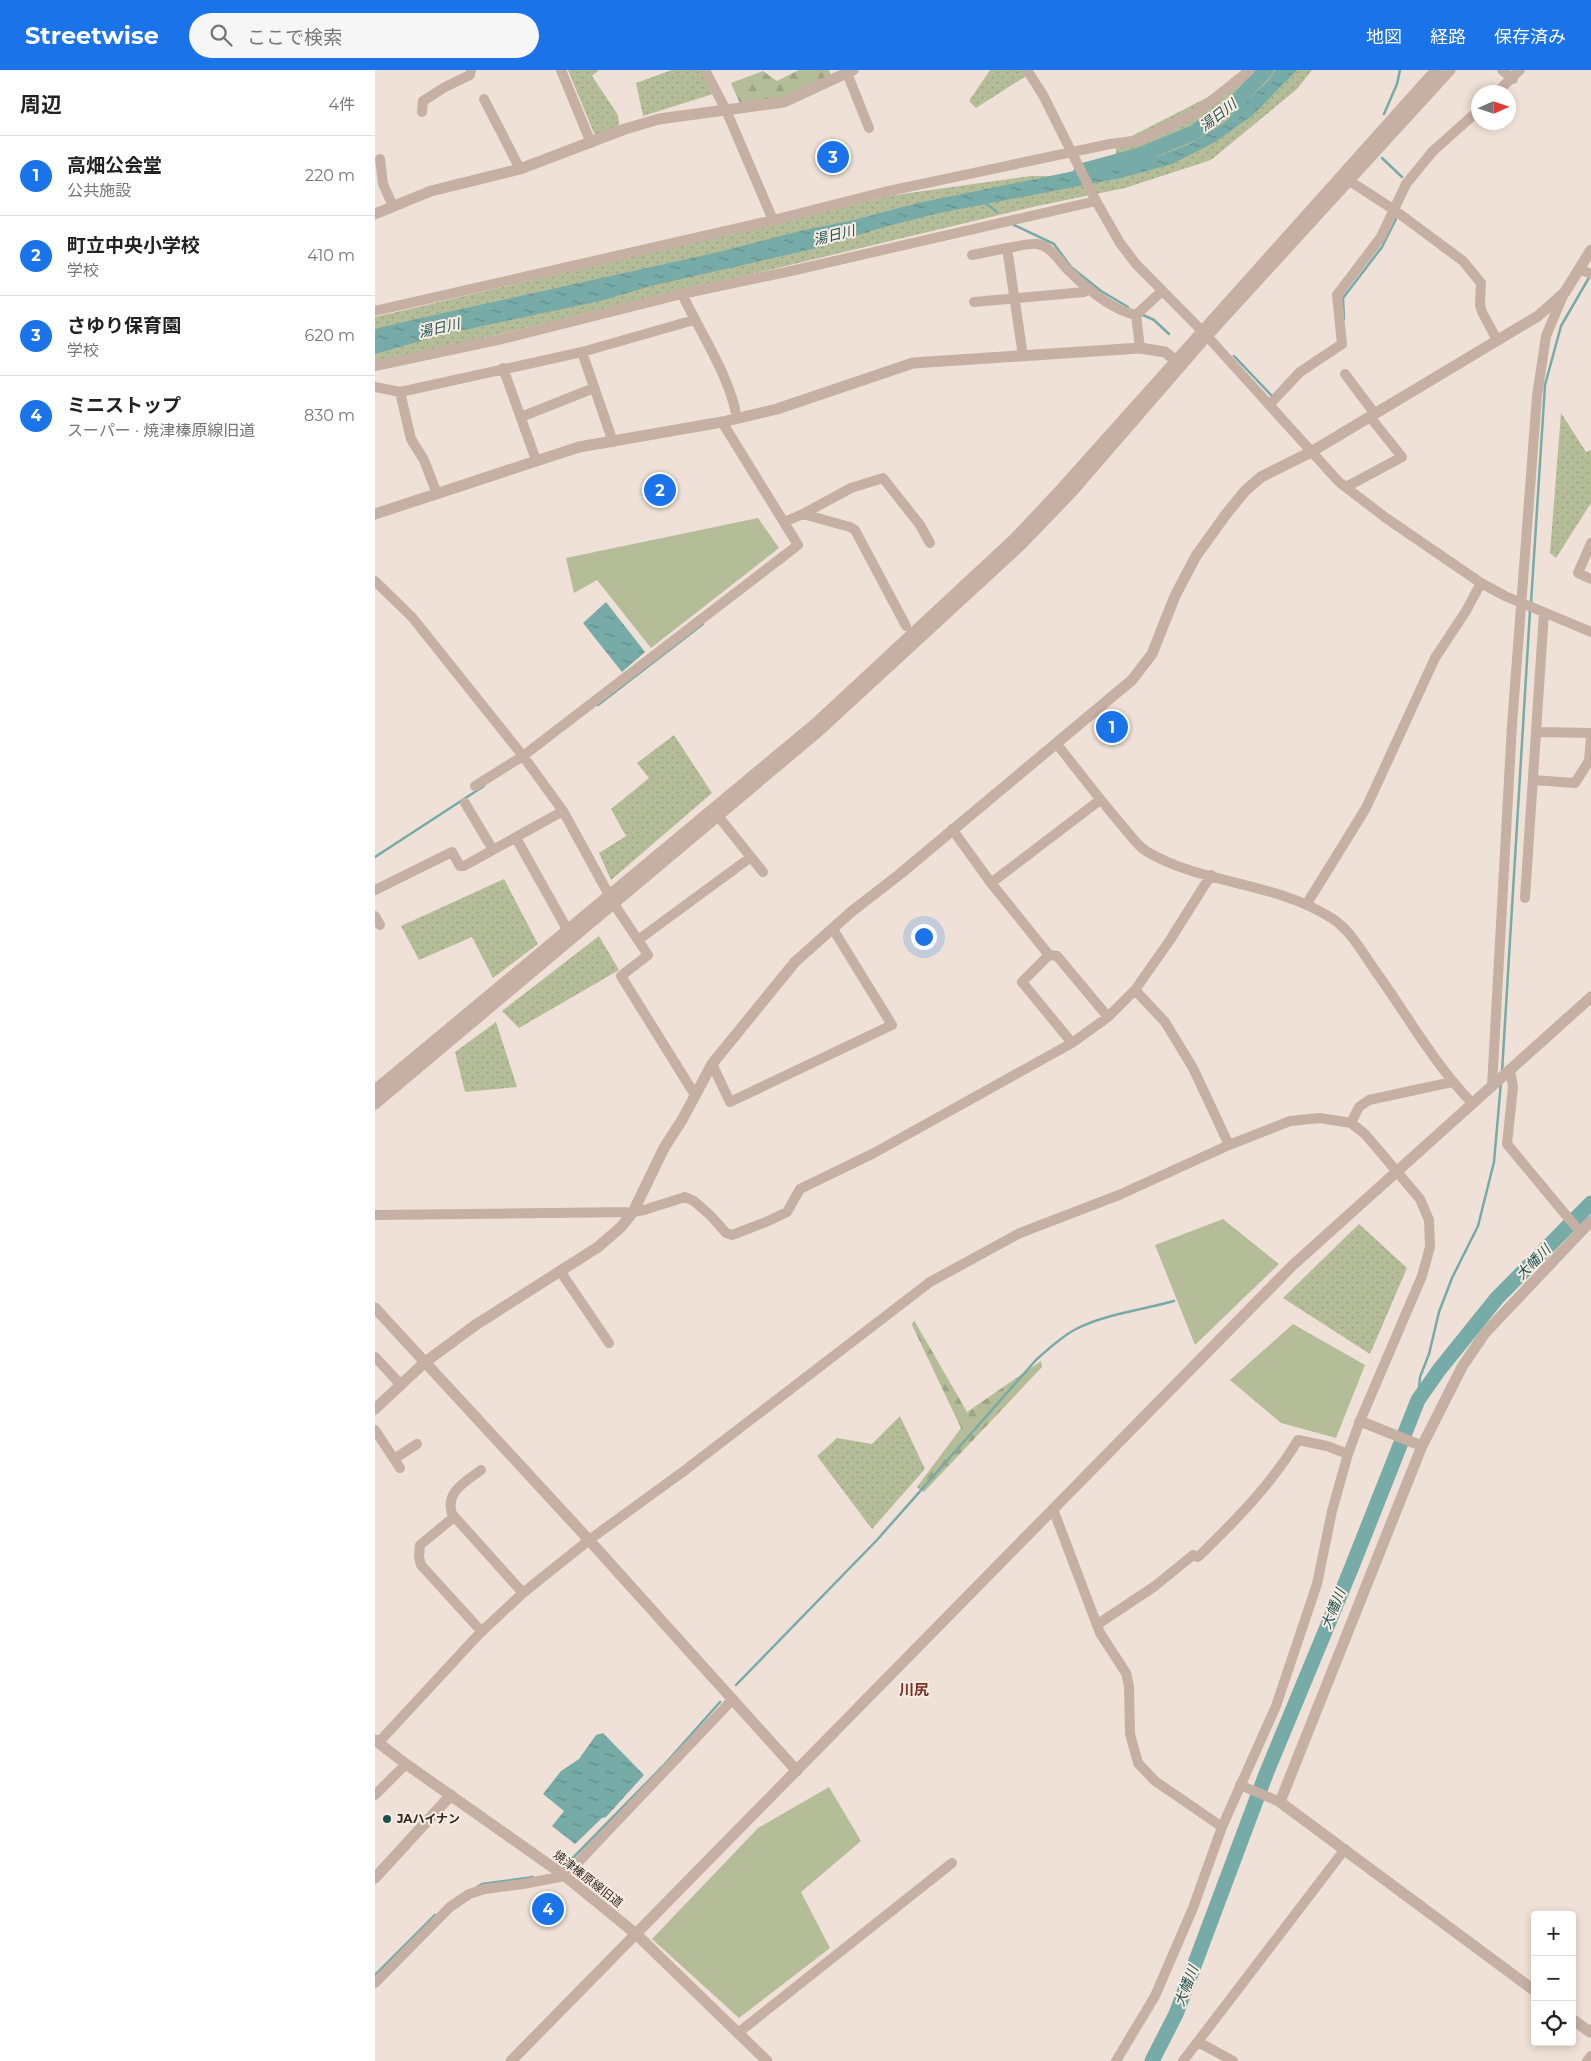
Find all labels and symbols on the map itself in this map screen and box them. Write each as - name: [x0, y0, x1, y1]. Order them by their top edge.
- north arrow: [1471, 85, 1516, 130]
- water label: 湯日川: [1196, 94, 1242, 135]
- pin: 3: [817, 138, 849, 176]
- water label: 湯日川: [811, 221, 858, 249]
- water label: 湯日川: [417, 314, 463, 341]
- pin: 2: [644, 471, 676, 509]
- pin: 1: [1096, 708, 1128, 746]
- your location: [911, 924, 937, 950]
- water label: 大幡川: [1512, 1239, 1556, 1283]
- water label: 大幡川: [1317, 1584, 1350, 1632]
- district label: 川尻: [899, 1680, 929, 1699]
- place label: JAハイナン: [396, 1811, 460, 1826]
- marker: JAハイナン: [381, 1813, 393, 1825]
- street label: 焼津榛原線旧道: [551, 1847, 626, 1910]
- pin: 4: [532, 1890, 564, 1928]
- water label: 大幡川: [1170, 1961, 1203, 2009]

